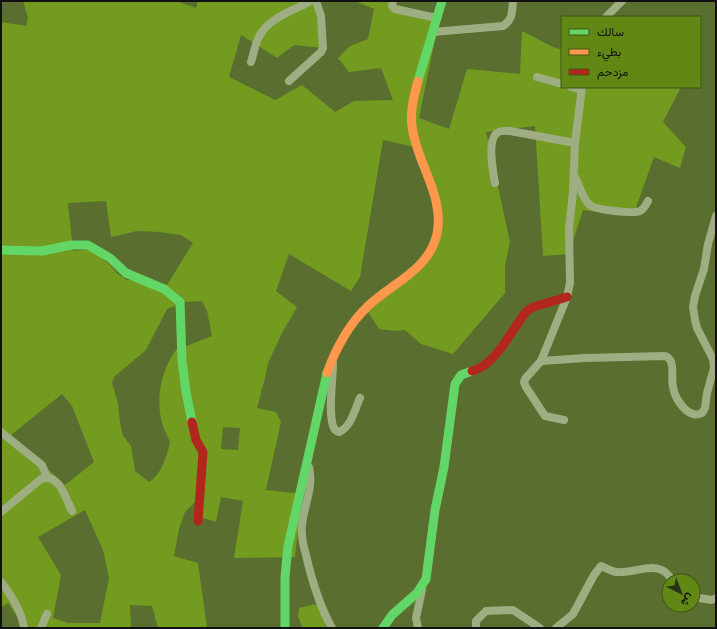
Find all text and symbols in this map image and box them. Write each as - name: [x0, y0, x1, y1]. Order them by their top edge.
- legend: [561, 16, 701, 88]
- text: سالك: [597, 24, 624, 39]
- text: بطيء: [597, 44, 621, 62]
- text: مزدحم: [597, 64, 628, 80]
- north arrow: [661, 573, 701, 613]
- text: ش: [678, 591, 697, 610]

